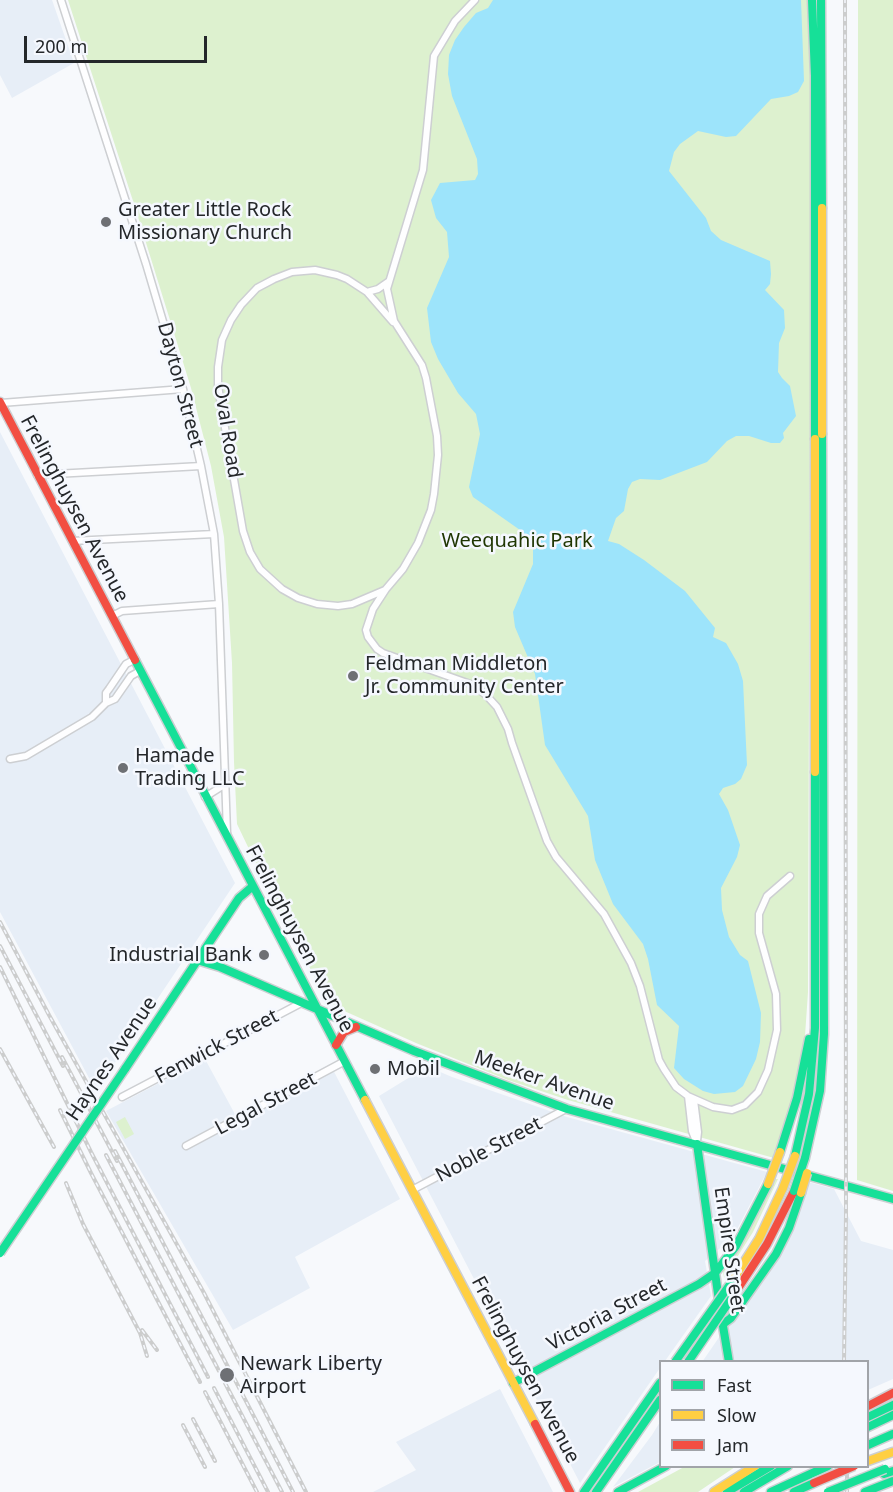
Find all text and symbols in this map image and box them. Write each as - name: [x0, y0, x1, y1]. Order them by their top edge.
- scale bar: [27, 24, 210, 62]
- text: 200 m: [35, 34, 87, 58]
- place label: Greater Little Rock Missionary Church: [118, 198, 292, 245]
- marker: Greater Little Rock Missionary Church: [99, 215, 113, 229]
- street label: Dayton Street: [152, 320, 208, 450]
- street label: Oval Road: [208, 382, 246, 480]
- street label: Frelinghuysen Avenue: [15, 412, 133, 606]
- park label: Weequahic Park: [441, 529, 593, 553]
- place label: Feldman Middleton Jr. Community Center: [365, 652, 564, 699]
- marker: Feldman Middleton Jr. Community Center: [346, 669, 360, 683]
- place label: Hamade Trading LLC: [135, 744, 245, 791]
- marker: Hamade Trading LLC: [116, 761, 130, 775]
- street label: Frelinghuysen Avenue: [240, 842, 358, 1036]
- place label: Industrial Bank: [109, 943, 252, 967]
- marker: Industrial Bank: [257, 948, 271, 962]
- street label: Haynes Avenue: [62, 992, 162, 1126]
- street label: Fenwick Street: [151, 1004, 283, 1090]
- street label: Meeker Avenue: [471, 1046, 617, 1116]
- place label: Mobil: [387, 1057, 440, 1081]
- marker: Mobil: [368, 1062, 382, 1076]
- street label: Legal Street: [211, 1067, 321, 1141]
- street label: Noble Street: [432, 1112, 546, 1188]
- street label: Empire Street: [708, 1185, 750, 1315]
- street label: Frelinghuysen Avenue: [466, 1273, 584, 1467]
- street label: Victoria Street: [543, 1273, 671, 1357]
- place label: Newark Liberty Airport: [240, 1352, 382, 1399]
- legend: [659, 1360, 869, 1468]
- marker: Newark Liberty Airport: [218, 1366, 236, 1384]
- text: Fast: [717, 1373, 752, 1397]
- text: Slow: [717, 1403, 756, 1427]
- text: Jam: [717, 1433, 749, 1457]

